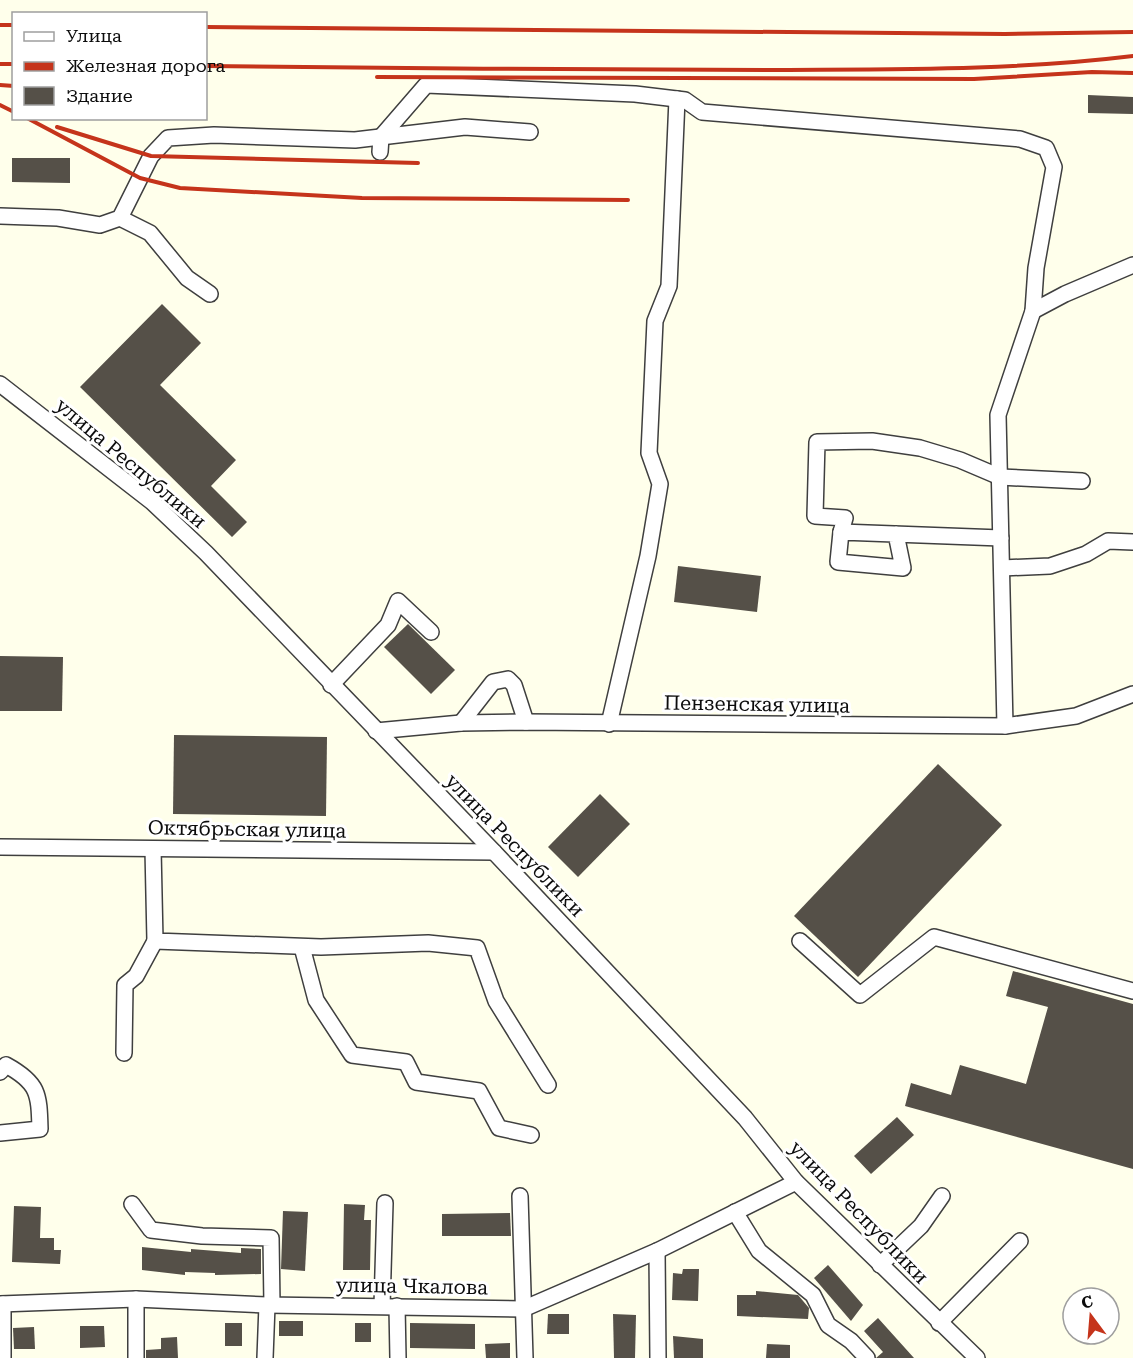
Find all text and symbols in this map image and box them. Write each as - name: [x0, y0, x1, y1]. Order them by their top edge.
- legend: [12, 12, 207, 120]
- text: Улица: [66, 25, 122, 46]
- text: Железная дорога: [66, 55, 226, 76]
- text: Здание: [66, 85, 133, 106]
- street label: улица Республики: [51, 393, 211, 533]
- street label: Пензенская улица: [664, 690, 850, 718]
- street label: улица Республики: [441, 768, 589, 922]
- street label: Октябрьская улица: [148, 815, 347, 843]
- street label: улица Республики: [785, 1135, 933, 1289]
- street label: улица Чкалова: [336, 1273, 488, 1299]
- north arrow: [1061, 1286, 1121, 1346]
- text: С: [1079, 1291, 1095, 1313]

